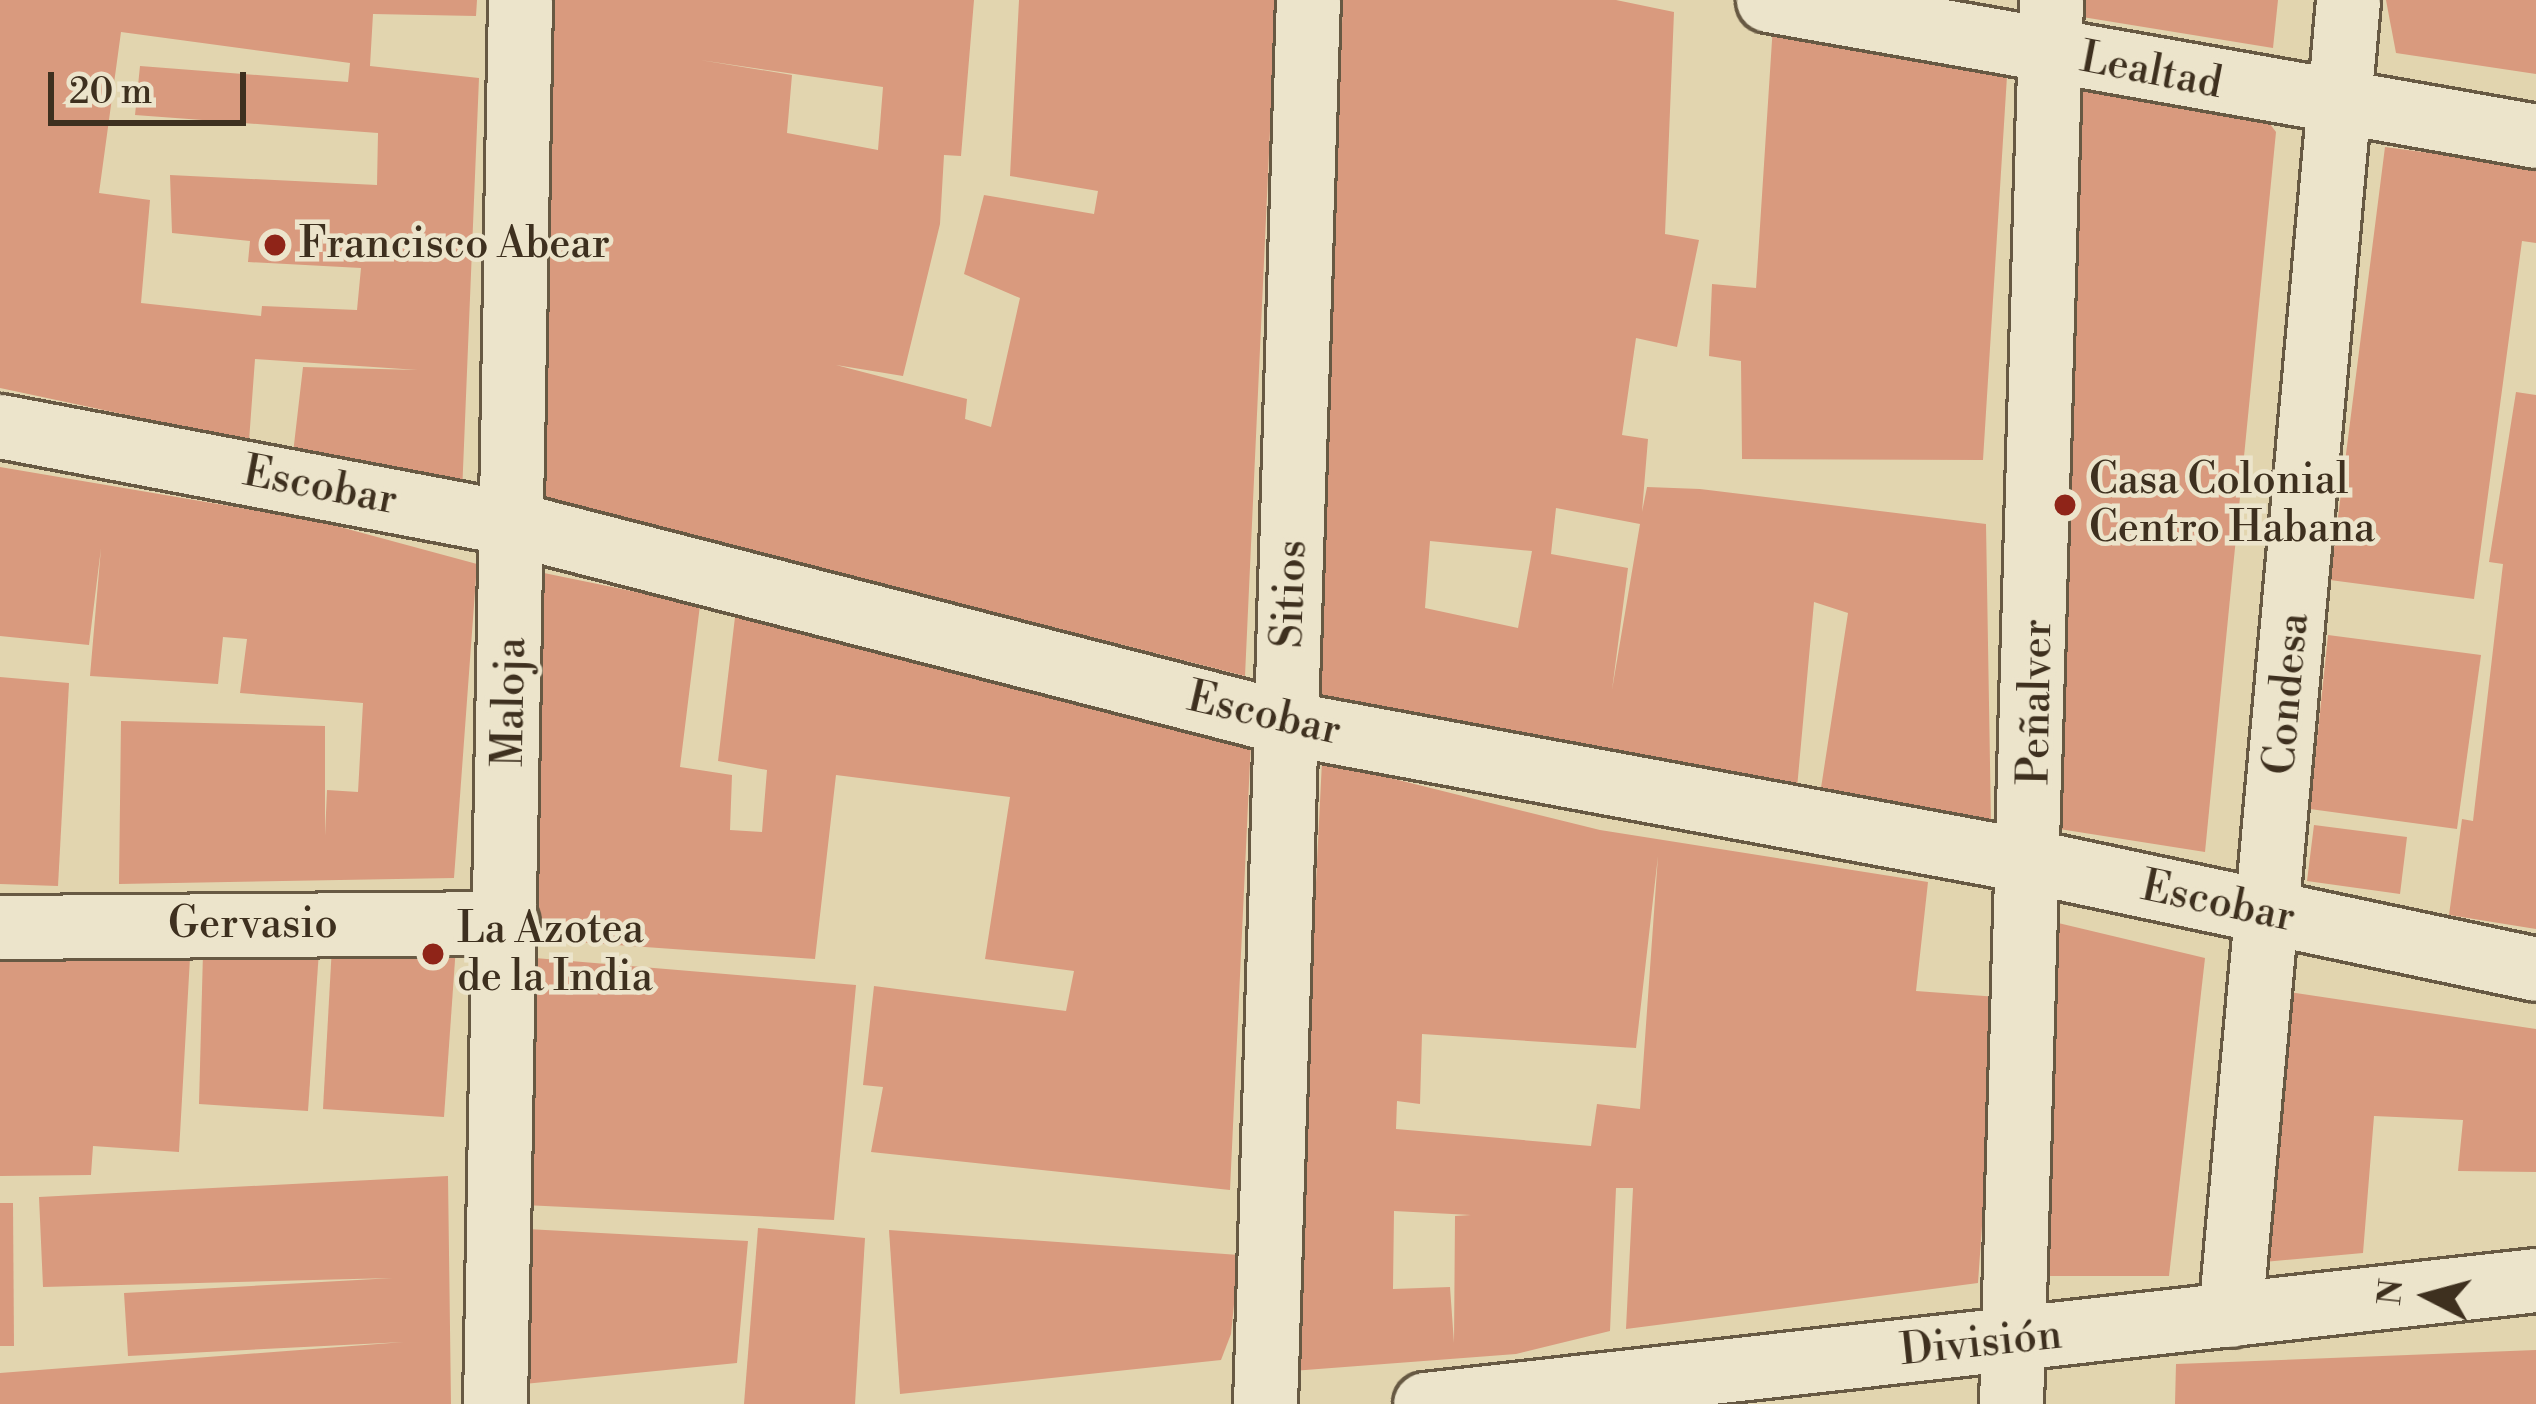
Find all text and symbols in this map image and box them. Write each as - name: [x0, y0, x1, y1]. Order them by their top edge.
- street label: Lealtad: [2076, 34, 2226, 110]
- scale bar: [54, 48, 252, 122]
- text: 20 m: [69, 70, 152, 115]
- place label: Francisco Abear: [299, 220, 610, 270]
- marker: Francisco Abear: [262, 232, 288, 258]
- street label: Escobar: [239, 447, 401, 527]
- place label: Casa Colonial Centro Habana: [2089, 456, 2375, 554]
- marker: Casa Colonial Centro Habana: [2052, 492, 2078, 518]
- street label: Sitios: [1264, 539, 1318, 649]
- street label: Condesa: [2256, 611, 2320, 777]
- street label: Peñalver: [2010, 619, 2064, 785]
- street label: Maloja: [485, 637, 537, 767]
- street label: Escobar: [1183, 673, 1345, 757]
- street label: Escobar: [2137, 862, 2299, 944]
- street label: Gervasio: [168, 900, 338, 950]
- place label: La Azotea de la India: [457, 905, 653, 1004]
- marker: La Azotea de la India: [420, 941, 446, 967]
- north arrow: [2368, 1236, 2488, 1356]
- text: N: [2370, 1277, 2413, 1307]
- street label: División: [1898, 1310, 2064, 1378]

